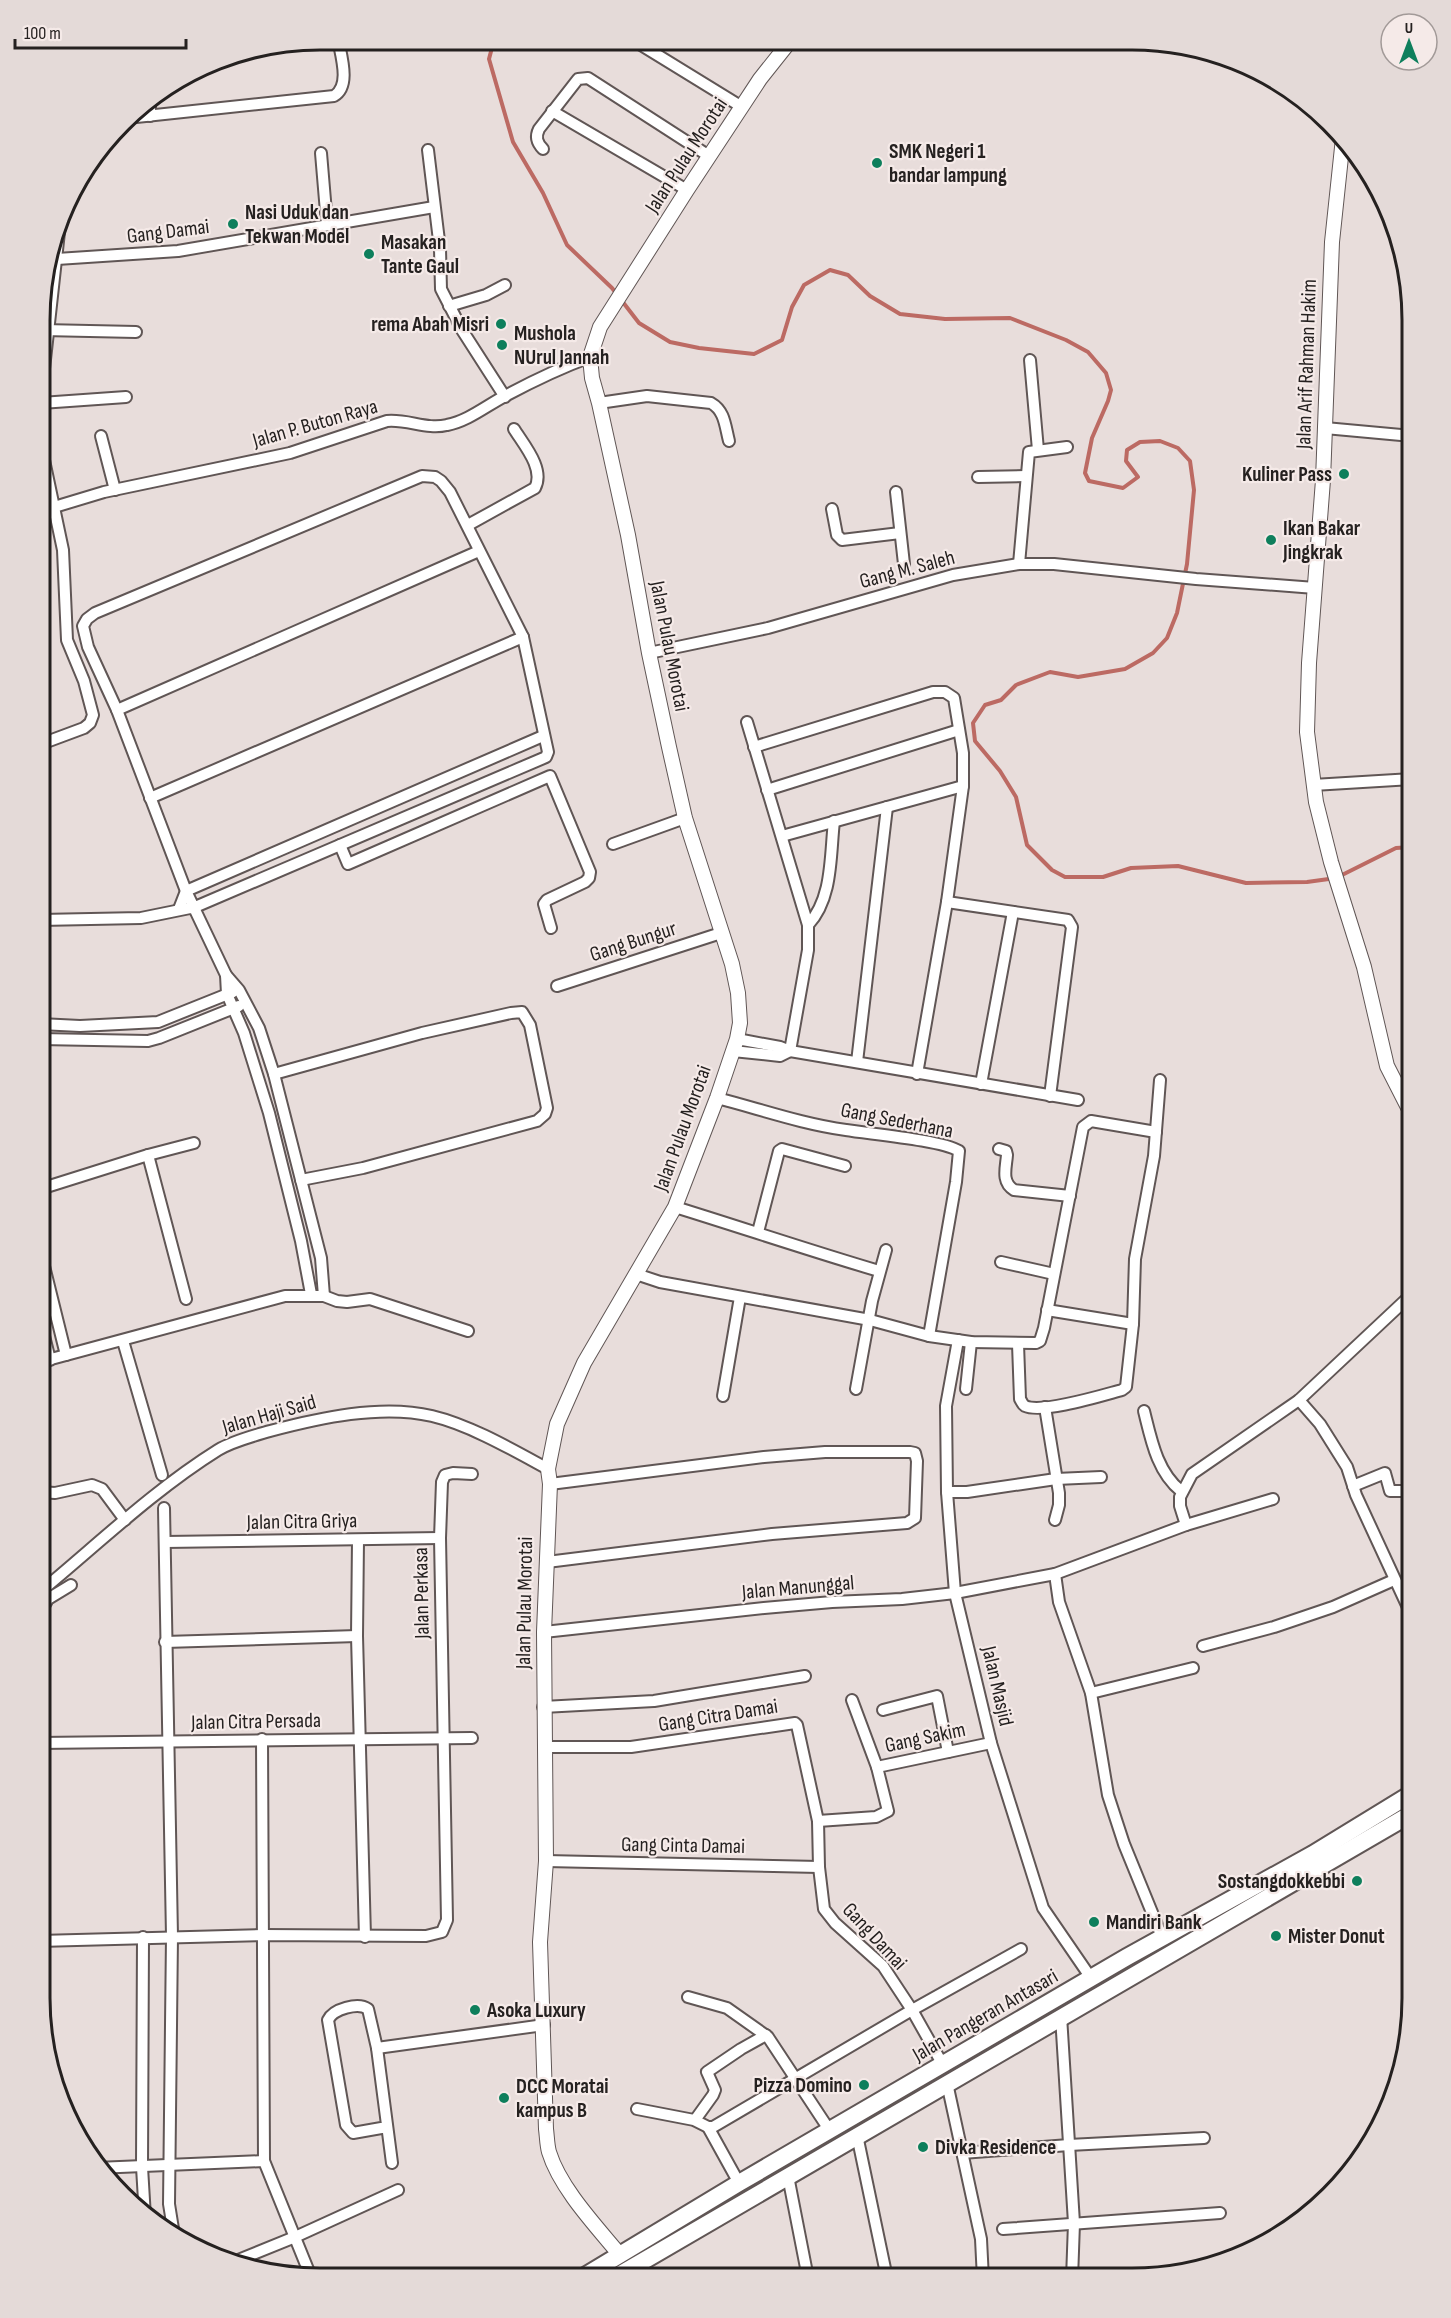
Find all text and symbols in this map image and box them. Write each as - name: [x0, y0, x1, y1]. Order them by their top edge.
- scale bar: [15, 12, 186, 50]
- north arrow: [1379, 12, 1439, 72]
- text: U: [1405, 19, 1413, 38]
- text: 100 m: [24, 23, 61, 44]
- street label: Jalan Pulau Morotai: [639, 93, 733, 218]
- place label: SMK Negeri 1 bandar lampung: [889, 139, 1007, 188]
- marker: SMK Negeri 1 bandar lampung: [870, 156, 884, 170]
- place label: Nasi Uduk dan Tekwan Model: [245, 200, 349, 249]
- street label: Gang Damai: [125, 214, 211, 249]
- marker: Nasi Uduk dan Tekwan Model: [226, 217, 240, 231]
- place label: Masakan Tante Gaul: [381, 230, 459, 279]
- marker: Masakan Tante Gaul: [362, 247, 376, 261]
- street label: Jalan Arif Rahman Hakim: [1291, 279, 1322, 450]
- place label: rema Abah Misri: [371, 312, 489, 337]
- marker: rema Abah Misri: [494, 317, 508, 331]
- place label: Mushola NUrul Jannah: [514, 321, 609, 370]
- marker: Mushola NUrul Jannah: [495, 338, 509, 352]
- street label: Jalan P. Buton Raya: [249, 394, 380, 453]
- place label: Kuliner Pass: [1242, 462, 1332, 487]
- marker: Kuliner Pass: [1337, 467, 1351, 481]
- place label: Ikan Bakar Jingkrak: [1282, 516, 1361, 565]
- marker: Ikan Bakar Jingkrak: [1264, 533, 1278, 547]
- street label: Gang M. Saleh: [857, 545, 957, 594]
- street label: Jalan Pulau Morotai: [644, 578, 694, 713]
- street label: Gang Bungur: [587, 916, 680, 967]
- street label: Jalan Pulau Morotai: [648, 1062, 717, 1196]
- street label: Gang Sederhana: [839, 1097, 955, 1144]
- street label: Jalan Haji Said: [218, 1389, 319, 1440]
- street label: Jalan Citra Griya: [245, 1508, 358, 1535]
- street label: Jalan Pulau Morotai: [511, 1537, 538, 1670]
- street label: Jalan Perkasa: [408, 1547, 435, 1640]
- street label: Jalan Manunggal: [740, 1570, 855, 1605]
- street label: Jalan Masjid: [976, 1643, 1019, 1729]
- street label: Gang Citra Damai: [657, 1694, 780, 1737]
- street label: Jalan Citra Persada: [190, 1708, 321, 1735]
- street label: Gang Sakim: [883, 1717, 968, 1758]
- street label: Gang Cinta Damai: [621, 1832, 745, 1859]
- place label: Sostangdokkebbi: [1218, 1869, 1345, 1894]
- marker: Sostangdokkebbi: [1350, 1874, 1364, 1888]
- street label: Gang Damai: [837, 1897, 912, 1975]
- place label: Mandiri Bank: [1106, 1910, 1202, 1935]
- marker: Mandiri Bank: [1087, 1915, 1101, 1929]
- place label: Mister Donut: [1288, 1924, 1385, 1949]
- marker: Mister Donut: [1269, 1929, 1283, 1943]
- street label: Jalan Pangeran Antasari: [907, 1964, 1062, 2068]
- place label: Asoka Luxury: [486, 1998, 586, 2023]
- marker: Asoka Luxury: [468, 2003, 482, 2017]
- place label: Pizza Domino: [753, 2073, 852, 2098]
- place label: DCC Moratai kampus B: [516, 2074, 609, 2123]
- marker: Pizza Domino: [857, 2078, 871, 2092]
- marker: DCC Moratai kampus B: [497, 2091, 511, 2105]
- place label: Divka Residence: [935, 2135, 1056, 2160]
- marker: Divka Residence: [916, 2140, 930, 2154]

